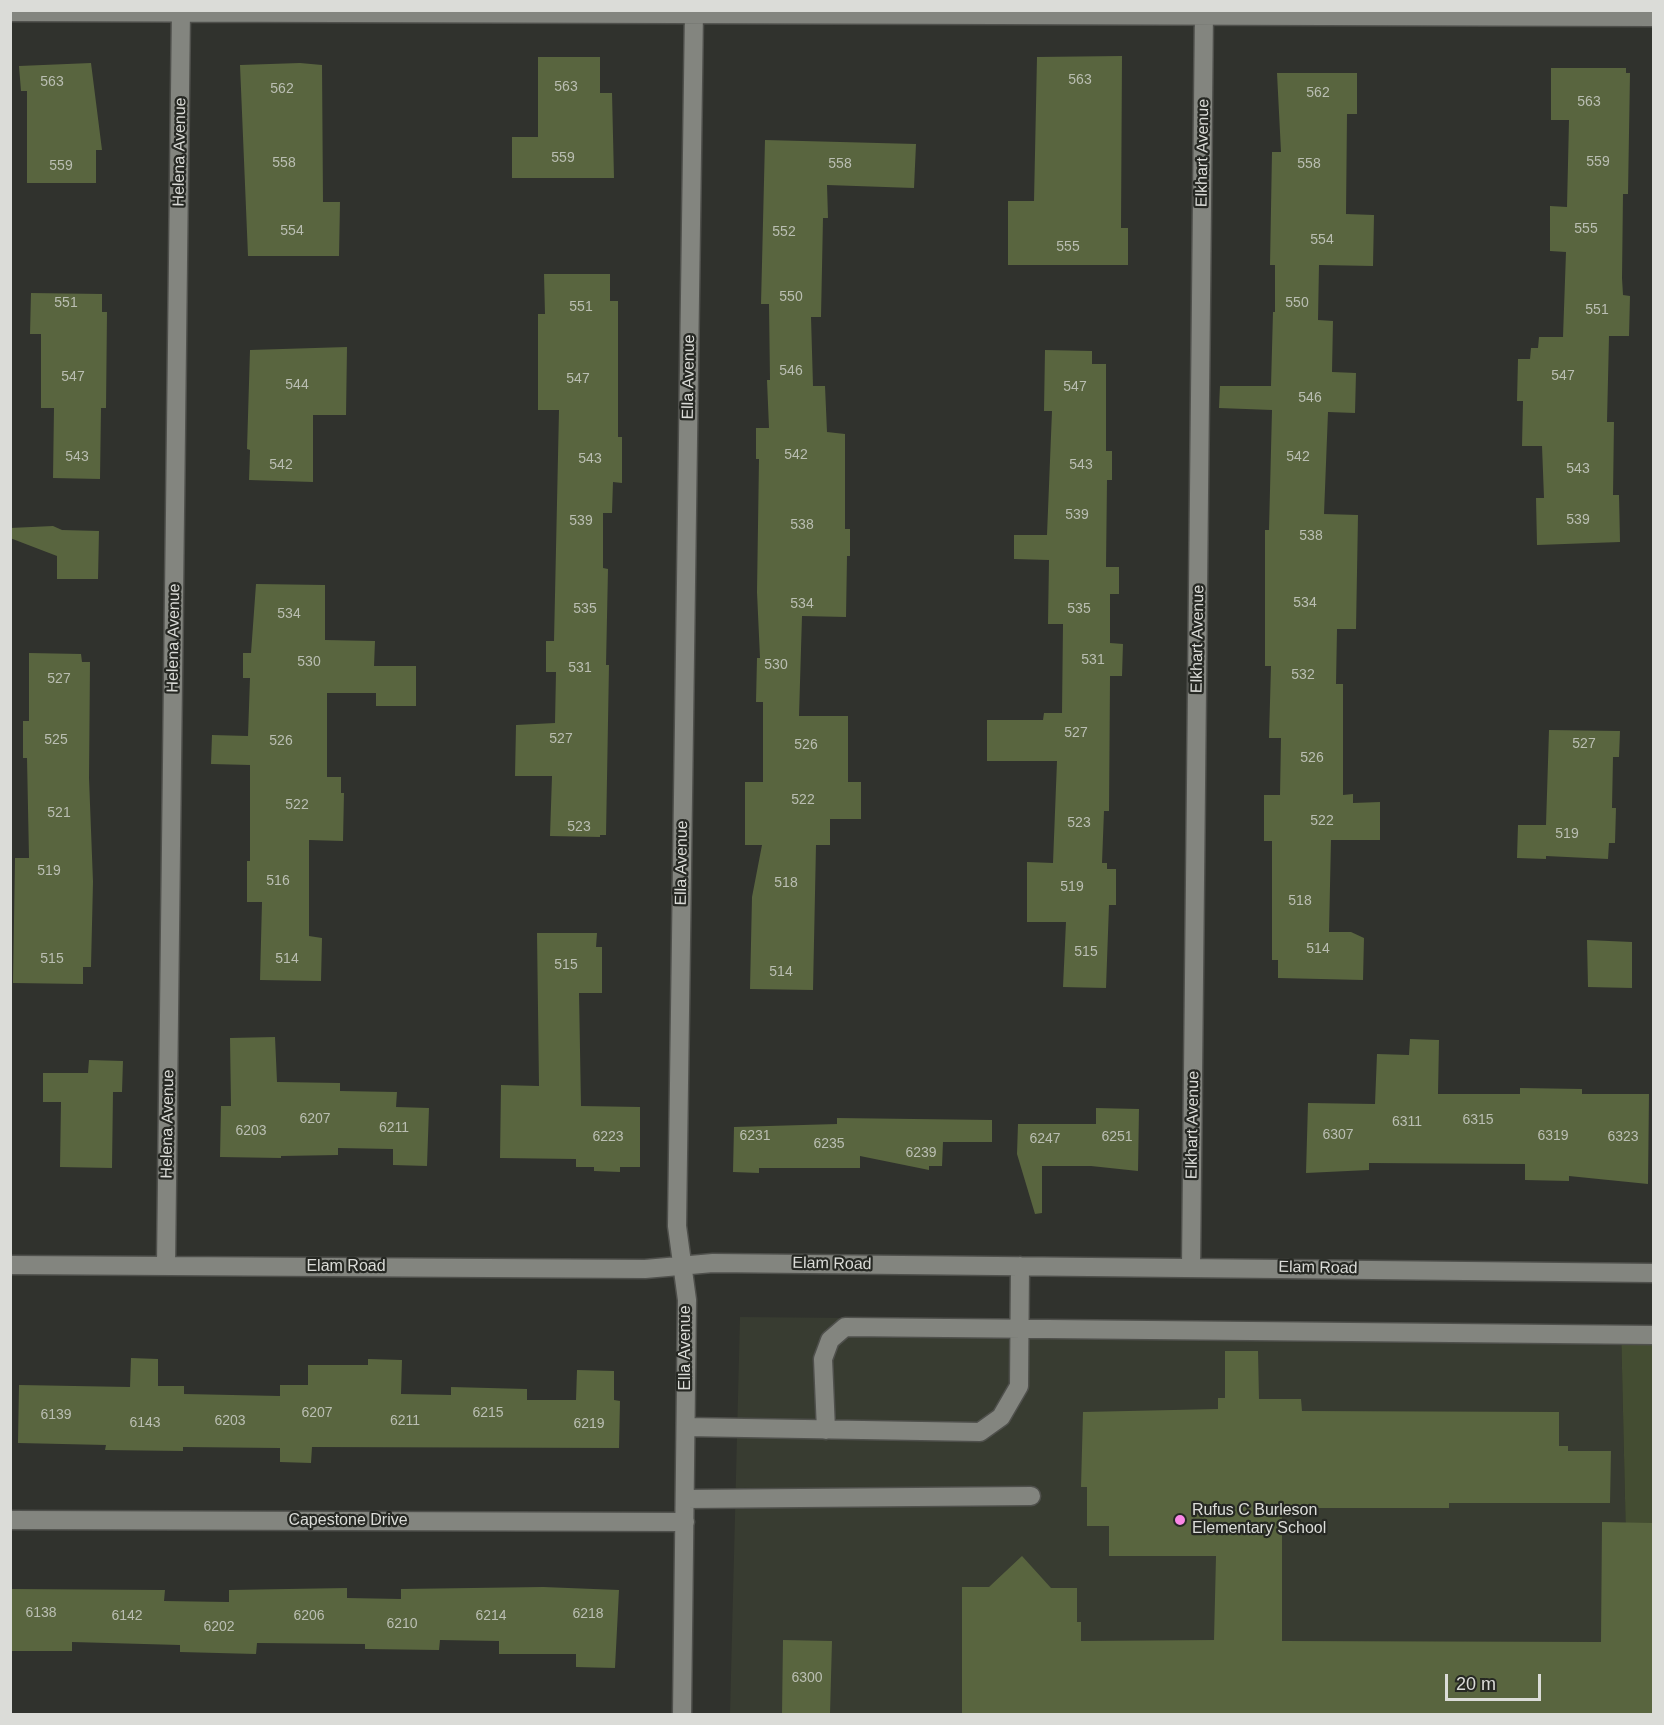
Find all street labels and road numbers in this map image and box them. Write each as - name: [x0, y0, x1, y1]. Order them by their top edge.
- street label: Helena Avenue: [169, 97, 191, 207]
- street label: Elkhart Avenue: [1192, 99, 1214, 207]
- street label: Ella Avenue: [679, 334, 699, 420]
- street label: Helena Avenue: [163, 583, 185, 693]
- street label: Elkhart Avenue: [1187, 585, 1209, 693]
- street label: Ella Avenue: [672, 820, 692, 906]
- street label: Helena Avenue: [157, 1069, 179, 1179]
- street label: Elkhart Avenue: [1182, 1071, 1204, 1179]
- street label: Elam Road: [792, 1254, 872, 1274]
- street label: Elam Road: [306, 1257, 386, 1277]
- street label: Elam Road: [1278, 1258, 1358, 1278]
- street label: Ella Avenue: [676, 1305, 696, 1391]
- street label: Capestone Drive: [288, 1511, 408, 1531]

